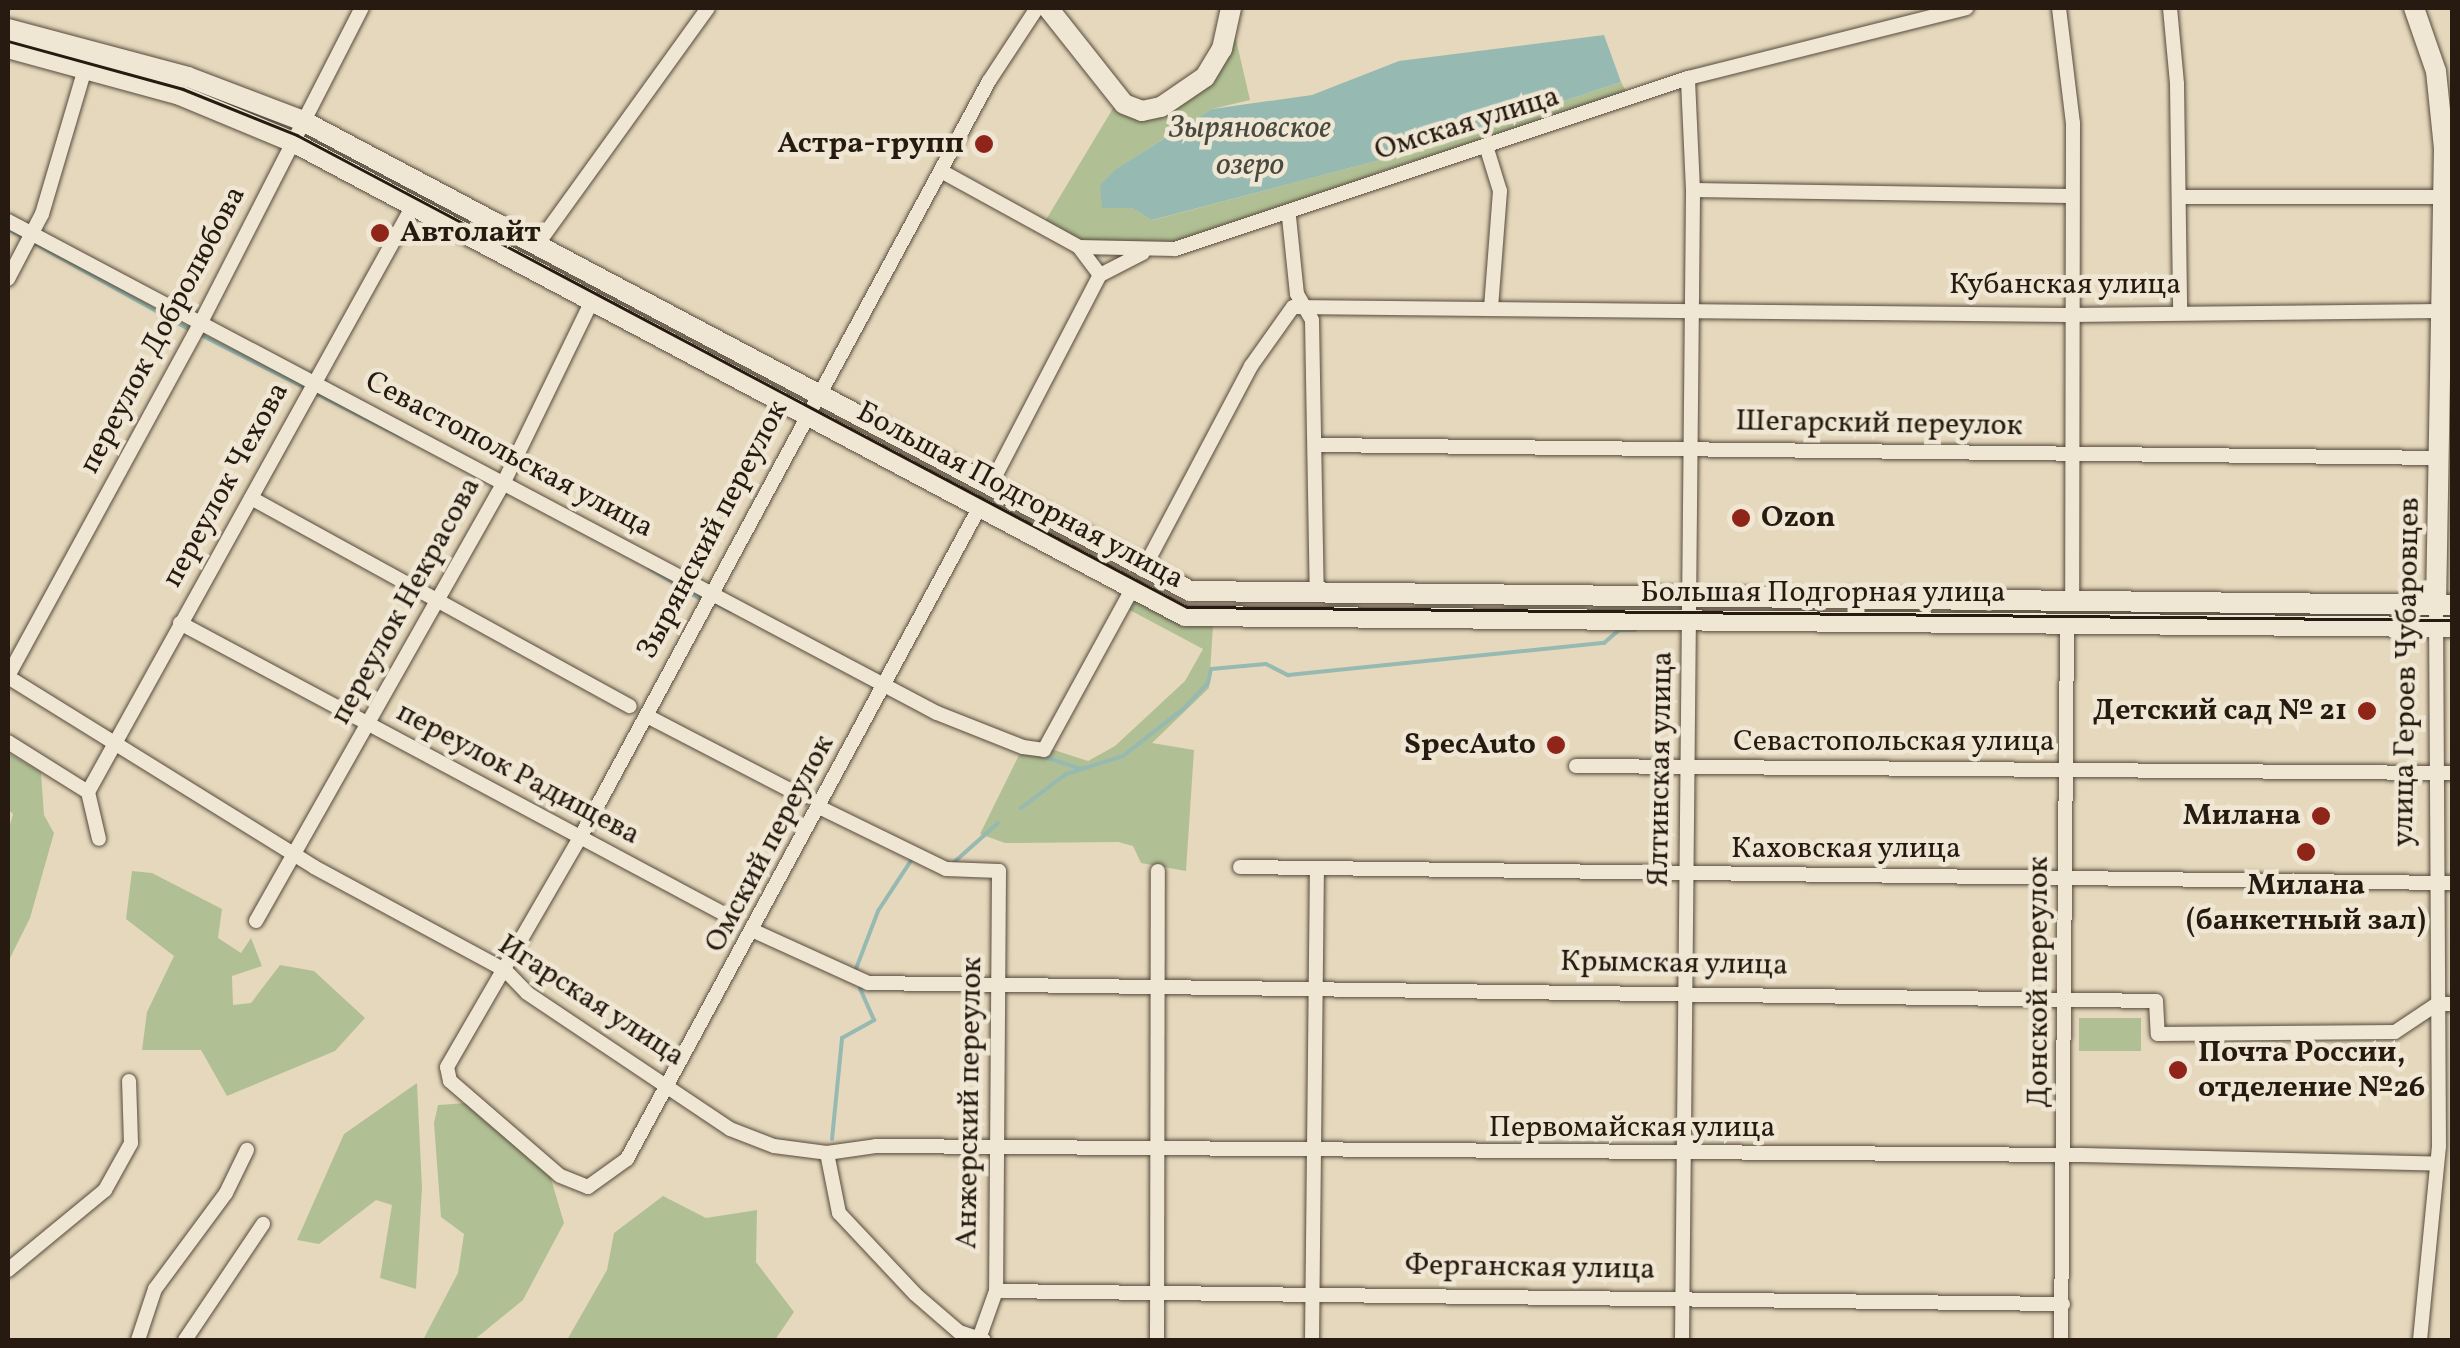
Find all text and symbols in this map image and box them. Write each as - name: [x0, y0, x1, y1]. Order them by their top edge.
- street label: Омская улица: [1370, 79, 1564, 169]
- water label: Зыряновское озеро: [1169, 111, 1331, 186]
- place label: Астра-групп: [777, 126, 964, 162]
- marker: Астра-групп: [973, 133, 995, 155]
- street label: переулок Добролюбова: [72, 180, 254, 480]
- place label: Автолайт: [400, 215, 541, 251]
- marker: Автолайт: [369, 222, 391, 244]
- street label: Кубанская улица: [1948, 267, 2182, 303]
- street label: Севастопольская улица: [358, 363, 660, 547]
- street label: переулок Чехова: [155, 376, 297, 594]
- street label: Большая Подгорная улица: [850, 394, 1190, 598]
- street label: Зырянский переулок: [630, 395, 796, 665]
- street label: Шегарский переулок: [1735, 403, 2023, 445]
- street label: переулок Некрасова: [323, 471, 489, 731]
- street label: улица Героев Чубаровцев: [2386, 497, 2428, 847]
- place label: Ozon: [1761, 500, 1835, 536]
- marker: Ozon: [1730, 507, 1752, 529]
- street label: Большая Подгорная улица: [1640, 575, 2006, 611]
- street label: Ялтинская улица: [1641, 650, 1681, 888]
- place label: Детский сад № 21: [2093, 693, 2347, 729]
- street label: переулок Радищева: [390, 695, 646, 853]
- marker: Детский сад № 21: [2356, 700, 2378, 722]
- street label: Севастопольская улица: [1733, 724, 2055, 760]
- place label: SpecAuto: [1404, 727, 1536, 763]
- street label: Омский переулок: [698, 729, 842, 959]
- marker: SpecAuto: [1545, 734, 1567, 756]
- place label: Милана: [2183, 798, 2301, 834]
- marker: Милана: [2310, 805, 2332, 827]
- street label: Каховская улица: [1731, 831, 1961, 867]
- marker: Милана (банкетный зал): [2295, 841, 2317, 863]
- street label: Донской переулок: [2021, 856, 2057, 1108]
- place label: Милана (банкетный зал): [2186, 868, 2426, 938]
- street label: Игарская улица: [490, 927, 692, 1075]
- street label: Крымская улица: [1559, 944, 1789, 984]
- street label: Анжерский переулок: [949, 956, 991, 1250]
- place label: Почта России, отделение №26: [2198, 1035, 2425, 1106]
- marker: Почта России, отделение №26: [2167, 1059, 2189, 1081]
- street label: Первомайская улица: [1488, 1110, 1776, 1146]
- street label: Ферганская улица: [1404, 1248, 1656, 1288]

